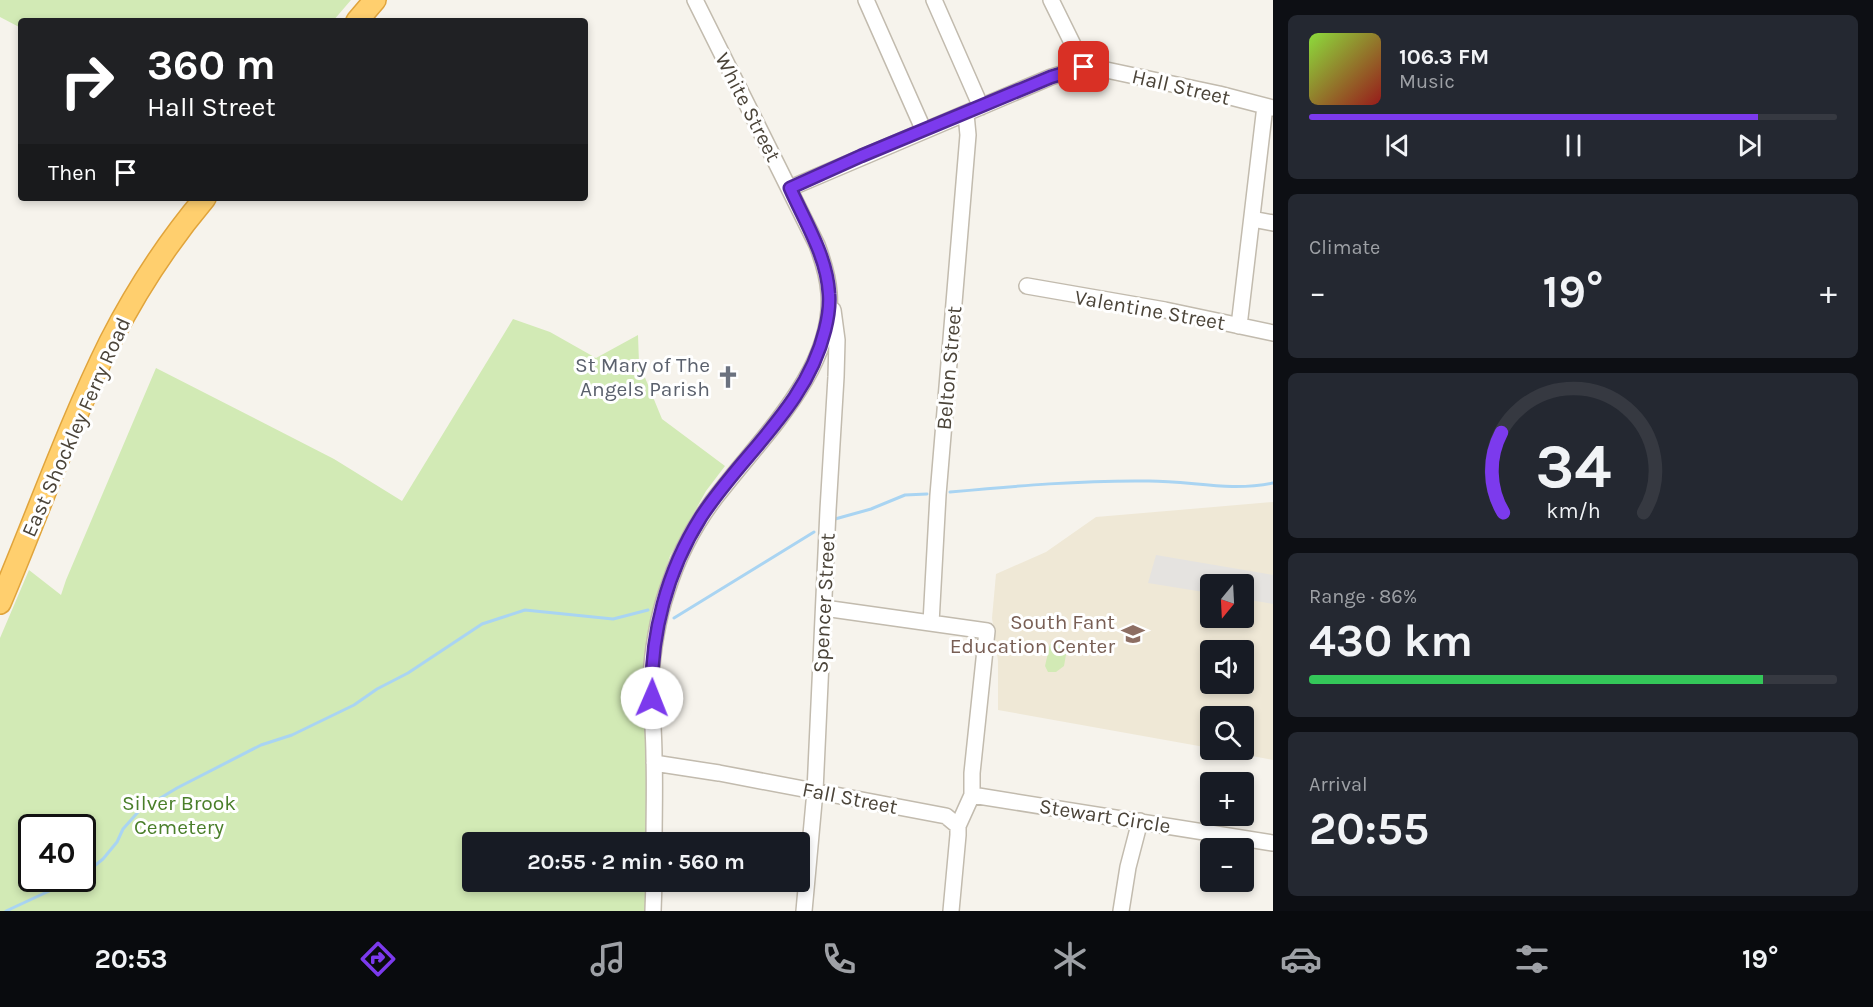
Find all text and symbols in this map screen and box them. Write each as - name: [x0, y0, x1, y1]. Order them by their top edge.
- text: 360 m: [147, 40, 276, 90]
- pin: [1058, 41, 1109, 92]
- icon: right: [48, 42, 126, 120]
- text: 106.3 FM: [1399, 44, 1489, 70]
- street label: White Street: [710, 49, 786, 166]
- icon: arrive: [1067, 50, 1100, 83]
- street label: Hall Street: [1130, 64, 1233, 110]
- text: Music: [1399, 70, 1455, 93]
- text: Hall Street: [147, 91, 276, 123]
- icon: previous: [1381, 129, 1414, 162]
- icon: pause: [1557, 129, 1590, 162]
- icon: next: [1733, 129, 1766, 162]
- icon: arrive: [109, 156, 142, 189]
- text: Then: [48, 160, 97, 186]
- text: Climate: [1309, 236, 1380, 259]
- text: 19°: [1543, 266, 1603, 318]
- text: −: [1309, 273, 1326, 311]
- text: +: [1820, 273, 1837, 311]
- street label: Valentine Street: [1073, 285, 1227, 335]
- street label: Belton Street: [932, 305, 966, 431]
- street label: East Shockley Ferry Road: [17, 314, 135, 540]
- place label: St Mary of The Angels Parish: [575, 353, 710, 401]
- church icon: St Mary of The Angels Parish: [715, 364, 741, 390]
- text: 34: [1535, 430, 1611, 503]
- text: km/h: [1546, 498, 1600, 523]
- street label: Spencer Street: [808, 532, 840, 674]
- north arrow: [1200, 574, 1254, 628]
- map controls: [1200, 574, 1254, 892]
- text: Range · 86%: [1309, 585, 1417, 608]
- place label: South Fant Education Center: [950, 610, 1115, 658]
- text: 430 km: [1309, 615, 1473, 667]
- school or university icon: South Fant Education Center: [1120, 621, 1146, 647]
- button: sound: [1200, 640, 1254, 694]
- position arrow: [620, 666, 684, 730]
- button: search: [1200, 706, 1254, 760]
- button: +: [1200, 772, 1254, 826]
- text: Arrival: [1309, 773, 1368, 796]
- street label: Fall Street: [800, 777, 900, 819]
- park label: Silver Brook Cemetery: [122, 791, 236, 839]
- street label: Stewart Circle: [1038, 794, 1172, 838]
- text: 20:55: [1309, 803, 1429, 855]
- speed limit sign: 40: [18, 814, 96, 892]
- button: −: [1200, 838, 1254, 892]
- text: 20:55 · 2 min · 560 m: [527, 849, 745, 875]
- icon: directions: [357, 938, 399, 980]
- icon: music: [587, 938, 629, 980]
- icon: phone: [818, 938, 860, 980]
- icon: climate: [1049, 938, 1091, 980]
- icon: car: [1280, 938, 1322, 980]
- icon: filters: [1511, 938, 1553, 980]
- text: 20:53: [94, 943, 168, 975]
- text: 19°: [1742, 943, 1778, 975]

